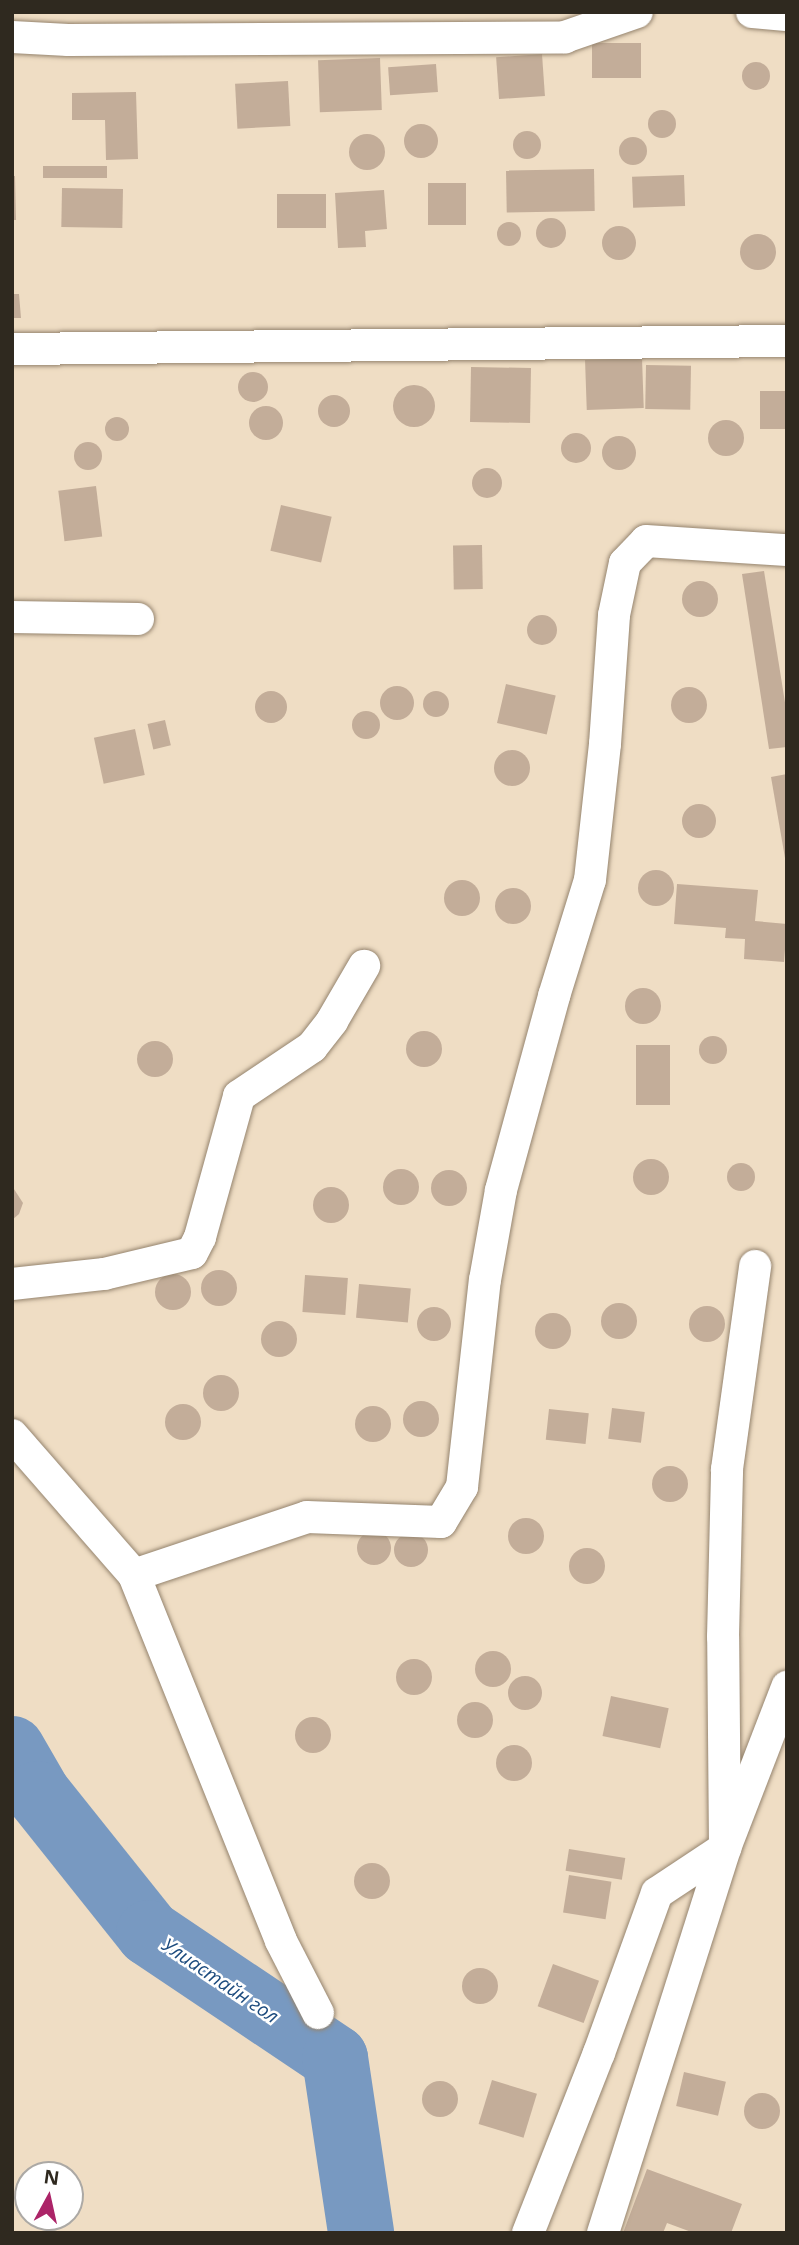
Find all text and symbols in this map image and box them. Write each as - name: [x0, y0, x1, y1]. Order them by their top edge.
- water label: Улиастайн гол: [157, 1934, 283, 2028]
- north arrow: [14, 2161, 84, 2231]
- text: N: [42, 2163, 61, 2191]

